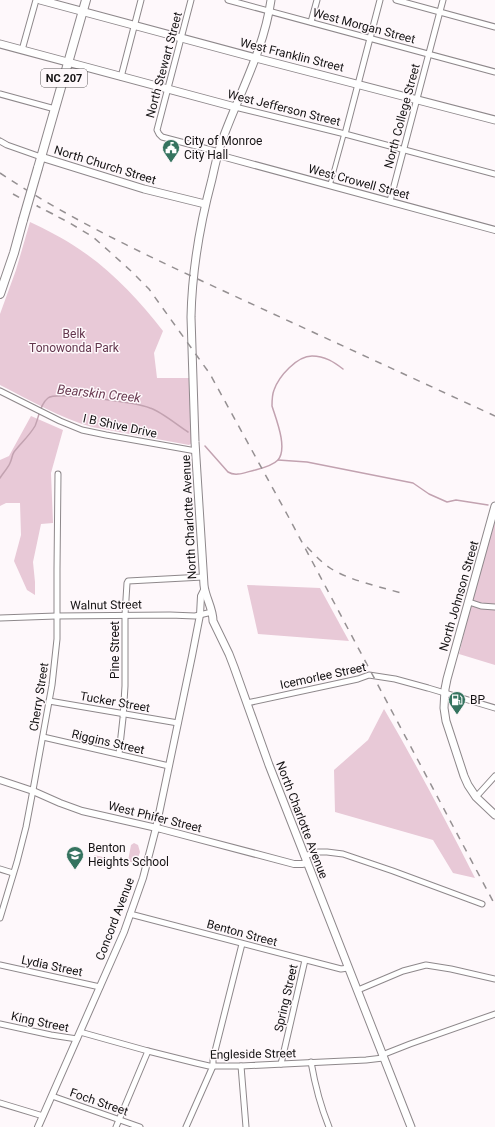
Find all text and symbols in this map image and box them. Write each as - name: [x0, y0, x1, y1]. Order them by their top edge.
- street label: West Morgan Street: [311, 6, 417, 46]
- street label: North Stewart Street: [143, 10, 185, 120]
- street label: West Franklin Street: [239, 35, 345, 75]
- street label: North College Street: [381, 62, 423, 170]
- road number: NC 207: [41, 69, 87, 87]
- street label: West Jefferson Street: [226, 87, 342, 129]
- place label: City of Monroe City Hall: [184, 134, 262, 162]
- public building icon: City of Monroe City Hall: [161, 138, 181, 163]
- street label: North Church Street: [52, 143, 158, 187]
- street label: West Crowell Street: [307, 162, 411, 202]
- park label: Belk Tonowonda Park: [29, 327, 120, 355]
- water label: Bearskin Creek: [56, 382, 142, 405]
- street label: I B Shive Drive: [82, 411, 158, 441]
- street label: North Charlotte Avenue: [179, 454, 199, 580]
- street label: North Johnson Street: [437, 539, 481, 653]
- street label: Walnut Street: [70, 597, 142, 613]
- street label: Pine Street: [108, 621, 122, 679]
- street label: Icemorlee Street: [279, 660, 367, 692]
- street label: Cherry Street: [27, 662, 51, 732]
- street label: Tucker Street: [79, 689, 151, 715]
- fuel station icon: BP: [447, 690, 467, 715]
- place label: BP: [470, 693, 485, 707]
- street label: Riggins Street: [70, 727, 146, 757]
- street label: North Charlotte Avenue: [273, 759, 331, 881]
- street label: West Phifer Street: [107, 799, 203, 835]
- place label: Benton Heights School: [88, 841, 169, 869]
- school or university icon: Benton Heights School: [65, 845, 85, 870]
- street label: Concord Avenue: [93, 876, 137, 962]
- street label: Benton Street: [205, 917, 279, 949]
- street label: Lydia Street: [20, 953, 84, 979]
- street label: Spring Street: [271, 963, 301, 1033]
- street label: King Street: [10, 1009, 70, 1035]
- street label: Engleside Street: [210, 1046, 296, 1062]
- street label: Foch Street: [68, 1085, 130, 1119]

